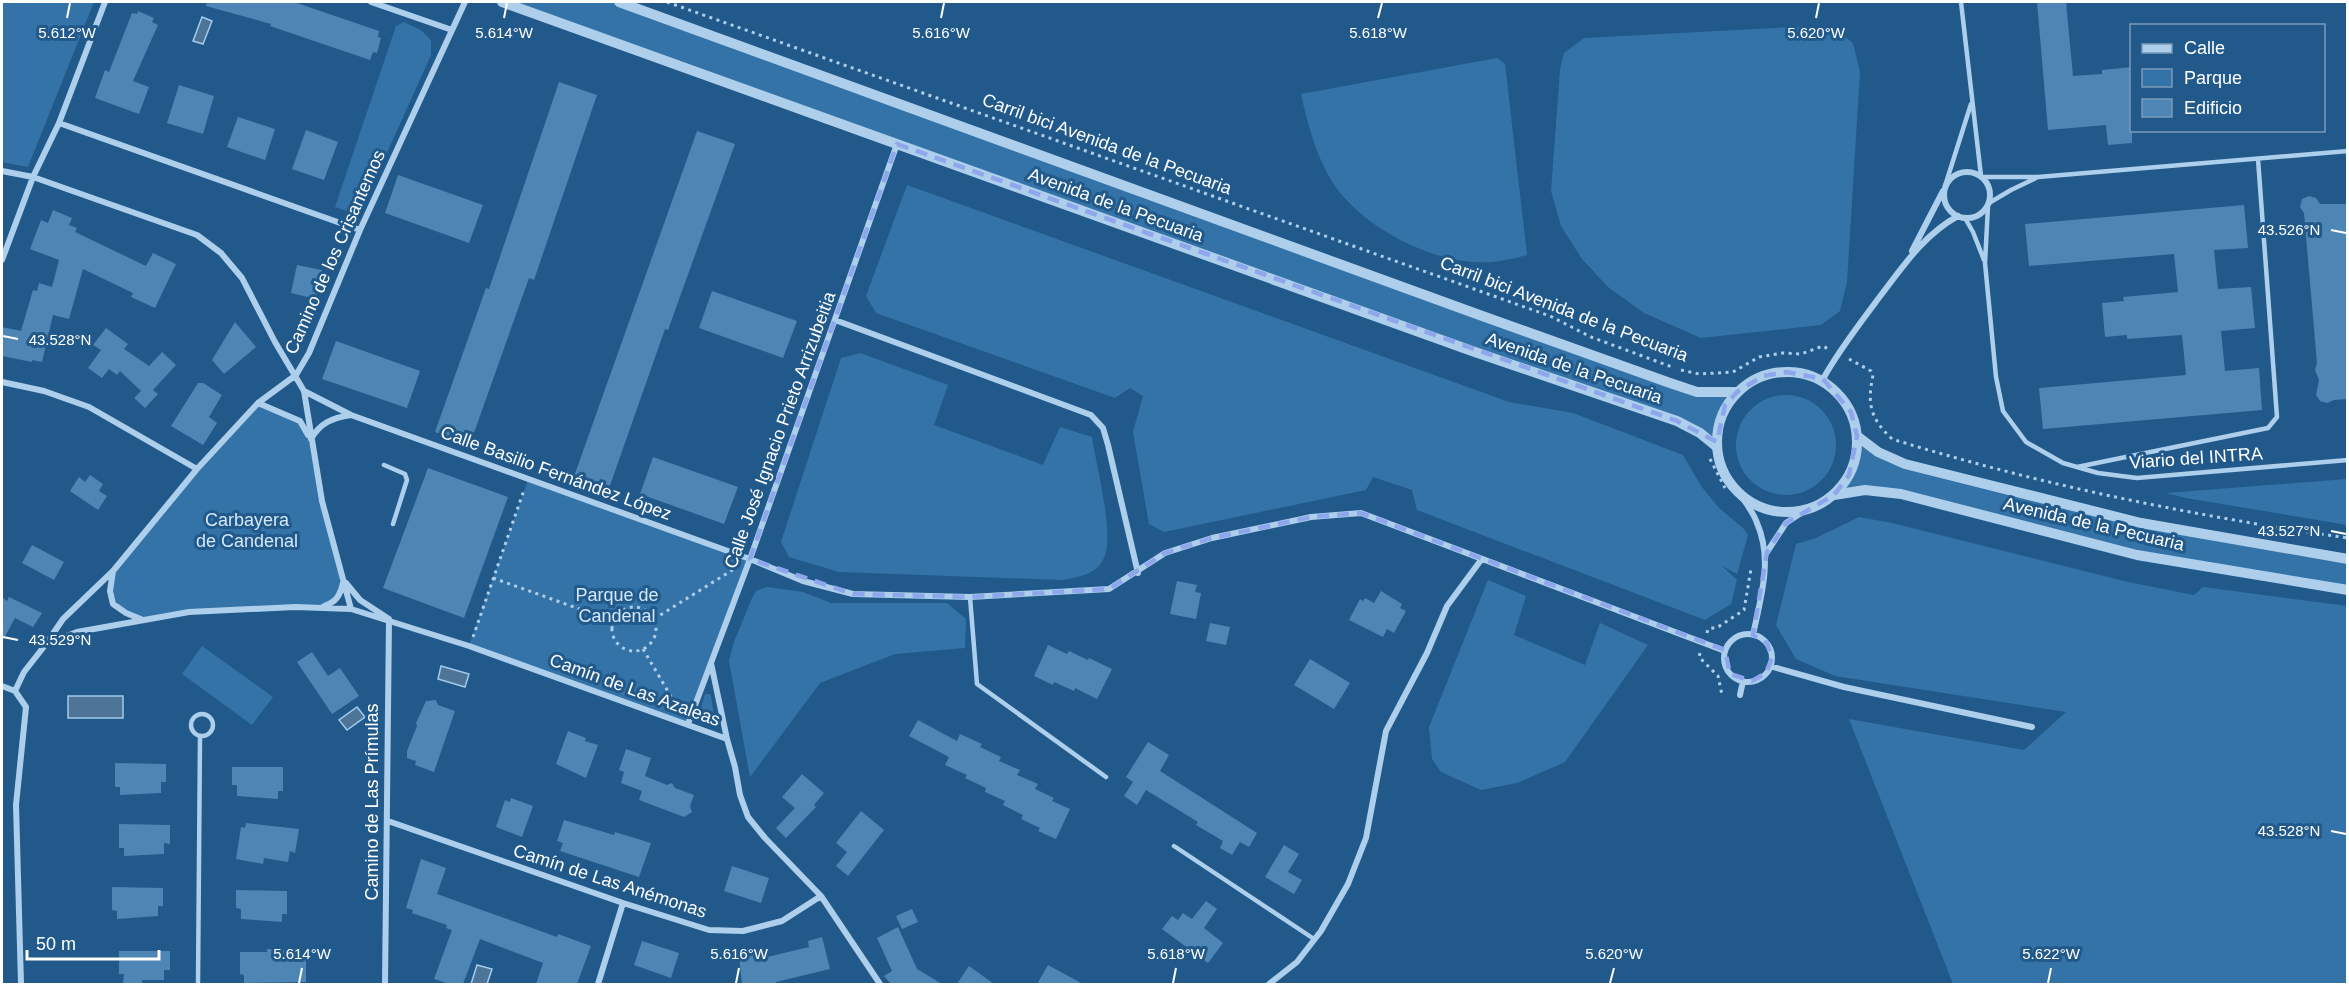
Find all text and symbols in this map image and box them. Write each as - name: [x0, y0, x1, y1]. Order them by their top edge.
- text: 5.612°W: [38, 24, 97, 41]
- text: 5.614°W: [475, 24, 534, 41]
- text: 5.616°W: [912, 24, 971, 41]
- text: 5.618°W: [1349, 24, 1408, 41]
- text: 5.620°W: [1787, 24, 1846, 41]
- legend: [2130, 24, 2325, 132]
- text: Calle: [2184, 38, 2225, 58]
- text: Parque: [2184, 68, 2242, 88]
- street label: Carril bici Avenida de la Pecuaria: [980, 89, 1235, 199]
- text: Edificio: [2184, 98, 2242, 118]
- street label: Camino de los Crisantemos: [281, 147, 389, 357]
- street label: Avenida de la Pecuaria: [1026, 164, 1207, 246]
- text: 43.526°N: [2258, 221, 2320, 238]
- street label: Carril bici Avenida de la Pecuaria: [1437, 251, 1691, 367]
- street label: Calle José Ignacio Prieto Arrizubeitia: [720, 288, 840, 571]
- street label: Avenida de la Pecuaria: [1483, 328, 1665, 408]
- text: 43.528°N: [29, 331, 91, 348]
- street label: Calle Basilio Fernández López: [438, 422, 674, 524]
- street label: Viario del INTRA: [2129, 443, 2263, 473]
- street label: Avenida de la Pecuaria: [2002, 493, 2187, 555]
- park label: Carbayera de Candenal: [196, 510, 298, 551]
- text: 43.527°N: [2258, 522, 2320, 539]
- park label: Parque de Candenal: [575, 585, 659, 626]
- text: 43.529°N: [29, 631, 91, 648]
- street label: Camín de Las Azaleas: [547, 650, 723, 730]
- street label: Camino de Las Prímulas: [362, 703, 382, 901]
- text: 43.528°N: [2258, 822, 2320, 839]
- street label: Camín de Las Anémonas: [511, 840, 709, 922]
- scale bar: [27, 923, 159, 961]
- text: 50 m: [36, 934, 76, 954]
- text: 5.614°W: [273, 945, 332, 962]
- text: 5.616°W: [710, 945, 769, 962]
- text: 5.618°W: [1147, 945, 1206, 962]
- text: 5.620°W: [1585, 945, 1644, 962]
- text: 5.622°W: [2022, 945, 2081, 962]

